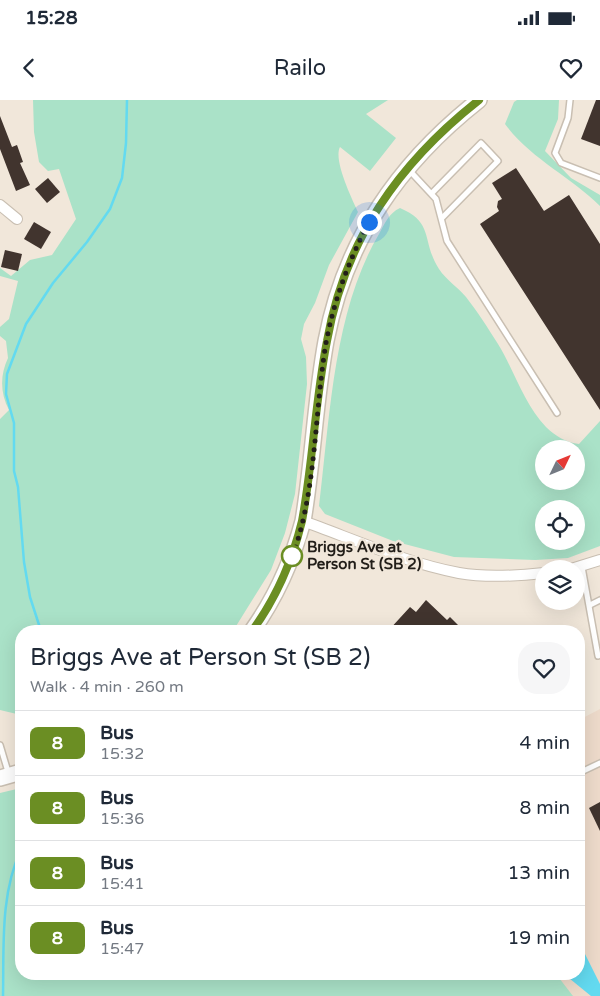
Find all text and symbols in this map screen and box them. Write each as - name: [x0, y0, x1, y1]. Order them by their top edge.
- text: 15:28: [25, 7, 78, 29]
- icon: back: [15, 54, 43, 82]
- icon: heart: [557, 54, 585, 82]
- text: Railo: [274, 55, 326, 81]
- your location: [357, 210, 382, 235]
- north arrow: [535, 440, 585, 490]
- map controls: [535, 440, 585, 610]
- button: locate: [535, 500, 585, 550]
- place label: Briggs Ave at Person St (SB 2): [307, 538, 422, 573]
- marker: Briggs Ave at Person St (SB 2): [281, 545, 303, 567]
- button: layers: [535, 560, 585, 610]
- button: heart: [518, 642, 570, 694]
- text: Briggs Ave at Person St (SB 2): [30, 643, 371, 672]
- text: Walk · 4 min · 260 m: [30, 677, 184, 697]
- text: Bus: [100, 722, 134, 744]
- text: 8: [52, 732, 63, 754]
- text: 4 min: [519, 732, 570, 754]
- text: 15:32: [100, 744, 144, 764]
- text: Bus: [100, 787, 134, 809]
- text: 8: [52, 797, 63, 819]
- text: 8 min: [519, 797, 570, 819]
- text: 15:36: [100, 809, 144, 829]
- text: Bus: [100, 852, 134, 874]
- text: 8: [52, 862, 63, 884]
- text: 13 min: [507, 862, 570, 884]
- text: 15:41: [100, 874, 144, 894]
- text: Bus: [100, 917, 134, 939]
- text: 8: [52, 927, 63, 949]
- text: 19 min: [507, 927, 570, 949]
- text: 15:47: [100, 939, 144, 959]

